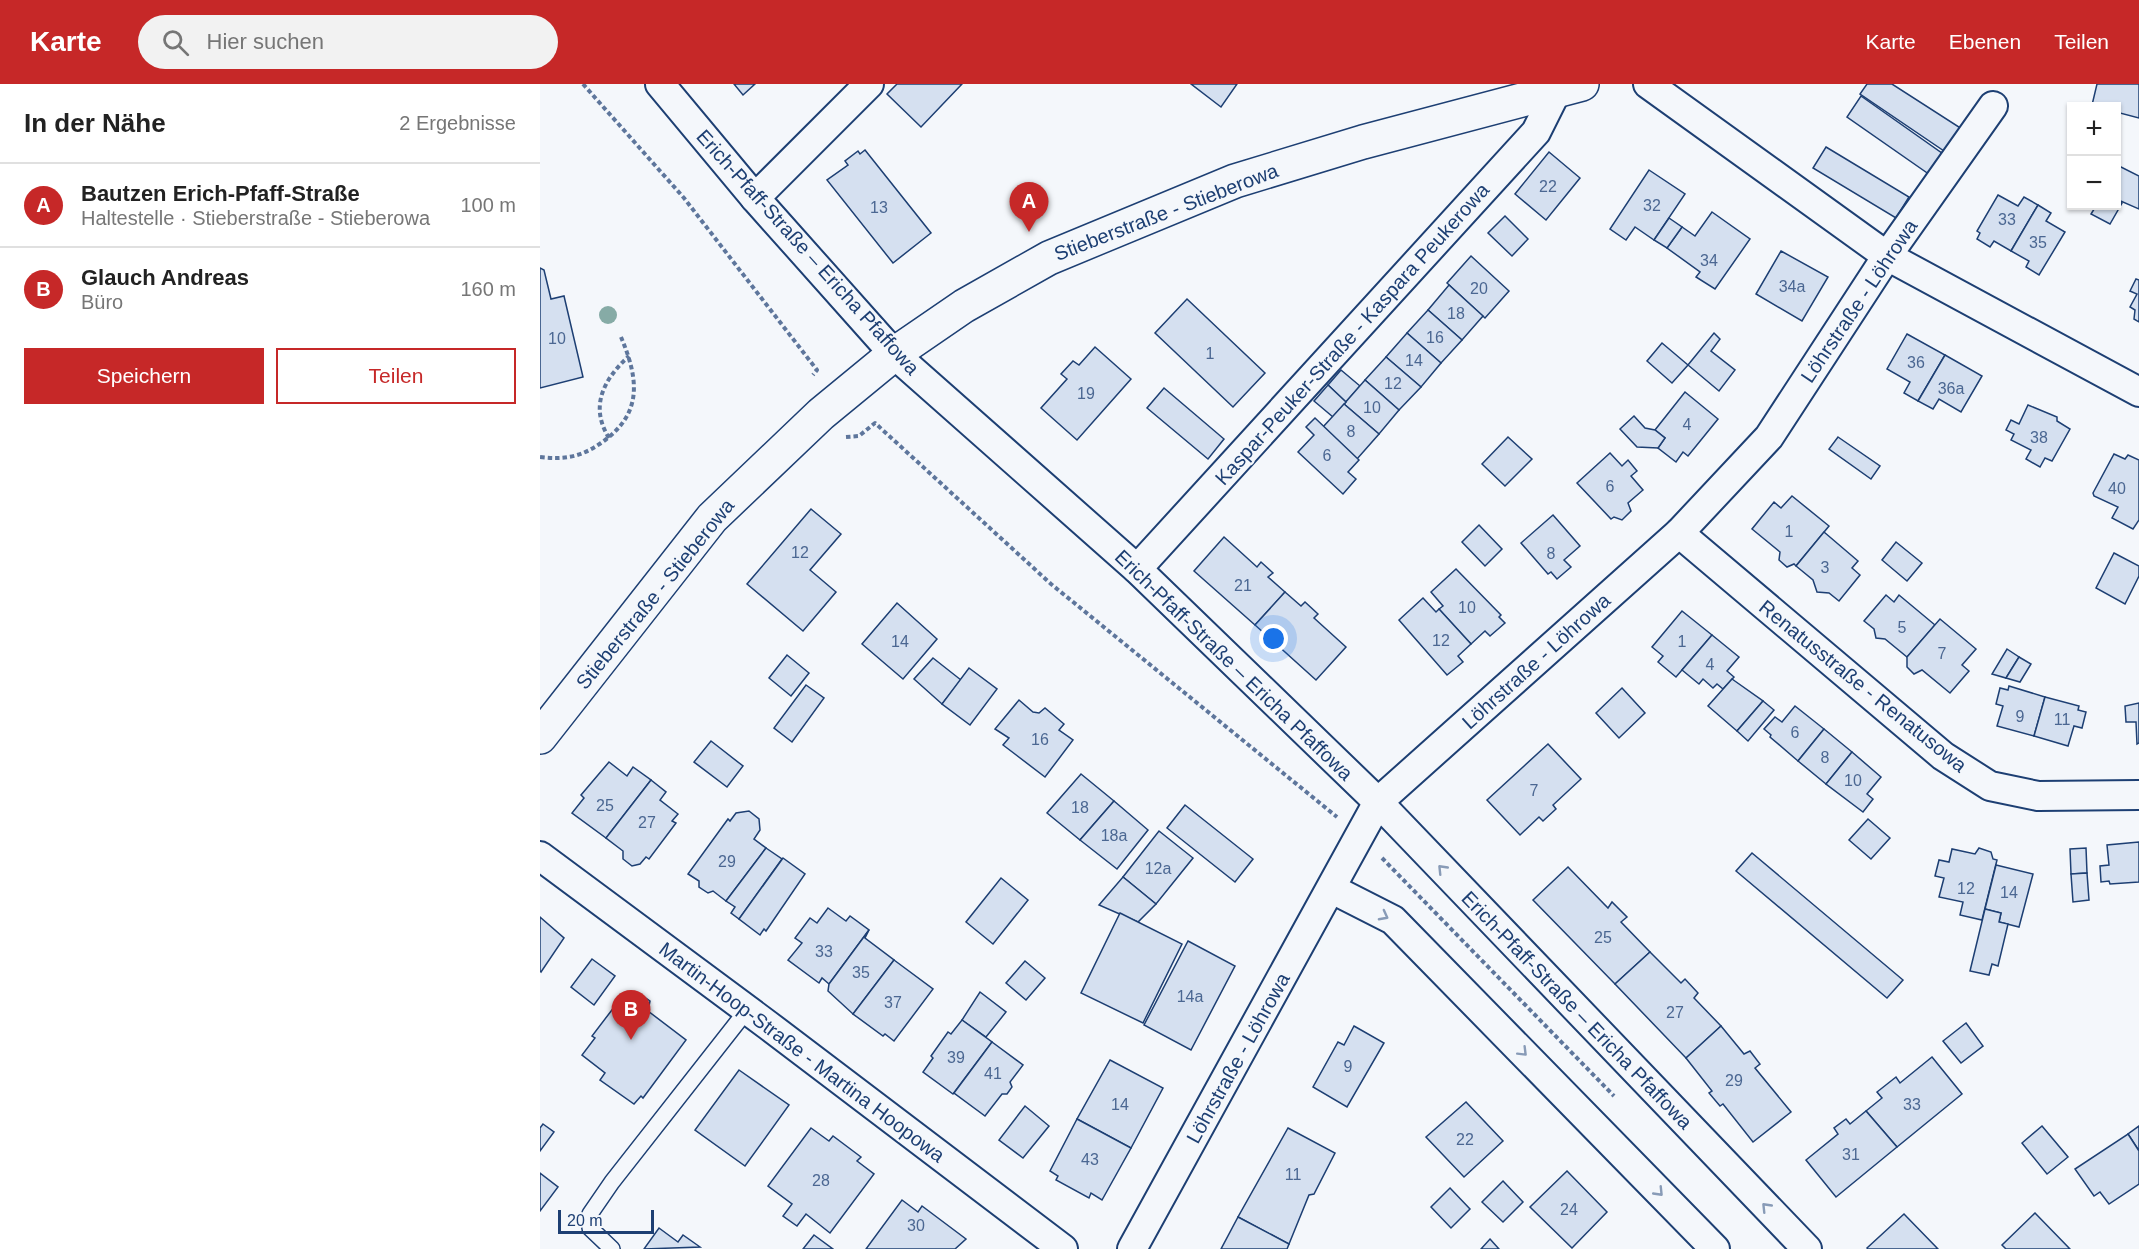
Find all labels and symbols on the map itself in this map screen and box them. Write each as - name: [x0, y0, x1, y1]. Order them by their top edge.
- street label: Erich-Pfaff-Straße – Ericha Pfaffowa: [692, 125, 924, 380]
- street label: Stieberstraße - Stieberowa: [1051, 159, 1282, 265]
- street label: Kaspar-Peuker-Straße - Kaspara Peukerowa: [1211, 178, 1494, 489]
- house number: 22: [1539, 178, 1557, 195]
- pin: A: [1010, 182, 1048, 232]
- house number: 32: [1643, 197, 1661, 214]
- house number: 13: [870, 199, 888, 216]
- house number: 33: [1998, 211, 2016, 228]
- street label: Löhrstraße - Löhrowa: [1796, 215, 1922, 386]
- house number: 35: [2029, 234, 2047, 251]
- house number: 34: [1700, 252, 1718, 269]
- house number: 34a: [1779, 278, 1805, 295]
- house number: 20: [1470, 280, 1488, 297]
- house number: 18: [1447, 305, 1465, 322]
- house number: 16: [1426, 329, 1444, 346]
- house number: 10: [548, 330, 566, 347]
- house number: 1: [1206, 345, 1215, 362]
- house number: 14: [1405, 352, 1423, 369]
- house number: 36: [1907, 354, 1925, 371]
- house number: 12: [1384, 375, 1402, 392]
- house number: 36a: [1938, 380, 1964, 397]
- house number: 19: [1077, 385, 1095, 402]
- house number: 10: [1363, 399, 1381, 416]
- house number: 4: [1683, 416, 1692, 433]
- house number: 8: [1347, 423, 1356, 440]
- house number: 38: [2030, 429, 2048, 446]
- house number: 6: [1323, 447, 1332, 464]
- house number: 6: [1606, 478, 1615, 495]
- house number: 40: [2108, 480, 2126, 497]
- street label: Stieberstraße - Stieberowa: [572, 494, 739, 693]
- house number: 1: [1785, 523, 1794, 540]
- house number: 12: [791, 544, 809, 561]
- street label: Erich-Pfaff-Straße – Ericha Pfaffowa: [1111, 545, 1358, 785]
- house number: 8: [1547, 545, 1556, 562]
- house number: 3: [1821, 559, 1830, 576]
- house number: 21: [1234, 577, 1252, 594]
- street label: Löhrstraße - Löhrowa: [1458, 588, 1615, 733]
- street label: Renatusstraße - Renatusowa: [1755, 596, 1972, 777]
- house number: 10: [1458, 599, 1476, 616]
- house number: 5: [1898, 619, 1907, 636]
- your location: [1259, 624, 1288, 653]
- house number: 12: [1432, 632, 1450, 649]
- house number: 14: [891, 633, 909, 650]
- house number: 1: [1678, 633, 1687, 650]
- house number: 7: [1938, 645, 1947, 662]
- house number: 4: [1706, 656, 1715, 673]
- house number: 9: [2016, 708, 2025, 725]
- house number: 11: [2054, 711, 2070, 728]
- house number: 6: [1791, 724, 1800, 741]
- house number: 16: [1031, 731, 1049, 748]
- house number: 8: [1821, 749, 1830, 766]
- house number: 10: [1844, 772, 1862, 789]
- house number: 7: [1530, 782, 1539, 799]
- house number: 25: [596, 797, 614, 814]
- house number: 18: [1071, 799, 1089, 816]
- house number: 27: [638, 814, 656, 831]
- house number: 18a: [1101, 827, 1127, 844]
- house number: 29: [718, 853, 736, 870]
- house number: 12a: [1145, 860, 1171, 877]
- one-way arrow: [1438, 866, 1449, 876]
- house number: 12: [1957, 880, 1975, 897]
- house number: 14: [2000, 884, 2018, 901]
- street label: Erich-Pfaff-Straße – Ericha Pfaffowa: [1457, 887, 1697, 1134]
- one-way arrow: [1378, 909, 1388, 920]
- house number: 25: [1594, 929, 1612, 946]
- street label: Martin-Hoop-Straße - Martina Hoopowa: [655, 938, 950, 1167]
- house number: 33: [815, 943, 833, 960]
- house number: 35: [852, 964, 870, 981]
- street label: Löhrstraße - Löhrowa: [1182, 968, 1294, 1147]
- house number: 14a: [1177, 988, 1203, 1005]
- pin: B: [612, 990, 650, 1040]
- house number: 37: [884, 994, 902, 1011]
- house number: 27: [1666, 1004, 1684, 1021]
- one-way arrow: [1515, 1045, 1526, 1056]
- house number: 39: [947, 1049, 965, 1066]
- house number: 9: [1344, 1058, 1353, 1075]
- house number: 41: [984, 1065, 1002, 1082]
- house number: 29: [1725, 1072, 1743, 1089]
- house number: 14: [1111, 1096, 1129, 1113]
- house number: 33: [1903, 1096, 1921, 1113]
- house number: 22: [1456, 1131, 1474, 1148]
- house number: 31: [1842, 1146, 1860, 1163]
- house number: 43: [1081, 1151, 1099, 1168]
- house number: 11: [1285, 1166, 1301, 1183]
- house number: 28: [812, 1172, 830, 1189]
- one-way arrow: [1652, 1185, 1663, 1195]
- house number: 24: [1560, 1201, 1578, 1218]
- one-way arrow: [1762, 1203, 1773, 1213]
- scale bar: [558, 1207, 654, 1234]
- house number: 30: [907, 1217, 925, 1234]

